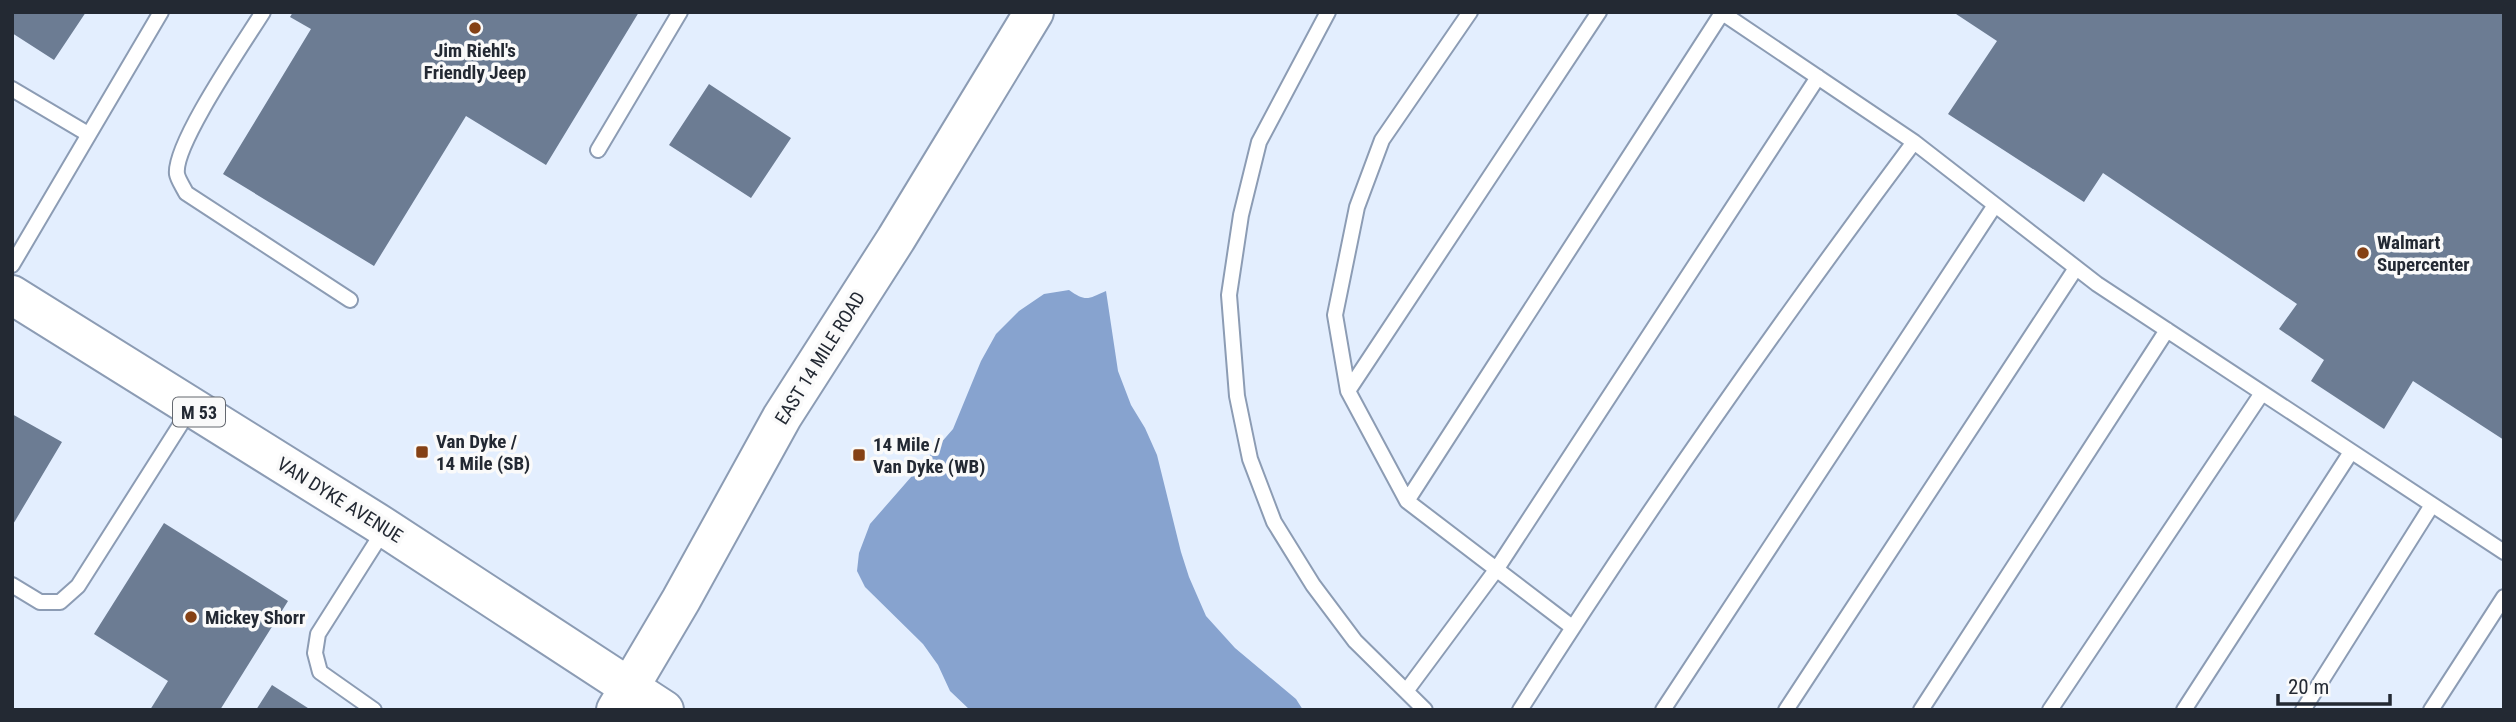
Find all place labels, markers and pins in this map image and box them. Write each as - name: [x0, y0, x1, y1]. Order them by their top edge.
- marker: Jim Riehl's Friendly Jeep: [467, 20, 483, 36]
- place label: Jim Riehl's Friendly Jeep: [424, 39, 526, 84]
- place label: Walmart Supercenter: [2377, 231, 2470, 276]
- marker: Walmart Supercenter: [2355, 245, 2371, 261]
- place label: Van Dyke / 14 Mile (SB): [436, 430, 530, 475]
- place label: 14 Mile / Van Dyke (WB): [873, 433, 985, 478]
- marker: Van Dyke / 14 Mile (SB): [414, 444, 430, 460]
- marker: 14 Mile / Van Dyke (WB): [851, 447, 867, 463]
- place label: Mickey Shorr: [205, 606, 305, 629]
- marker: Mickey Shorr: [183, 609, 199, 625]

